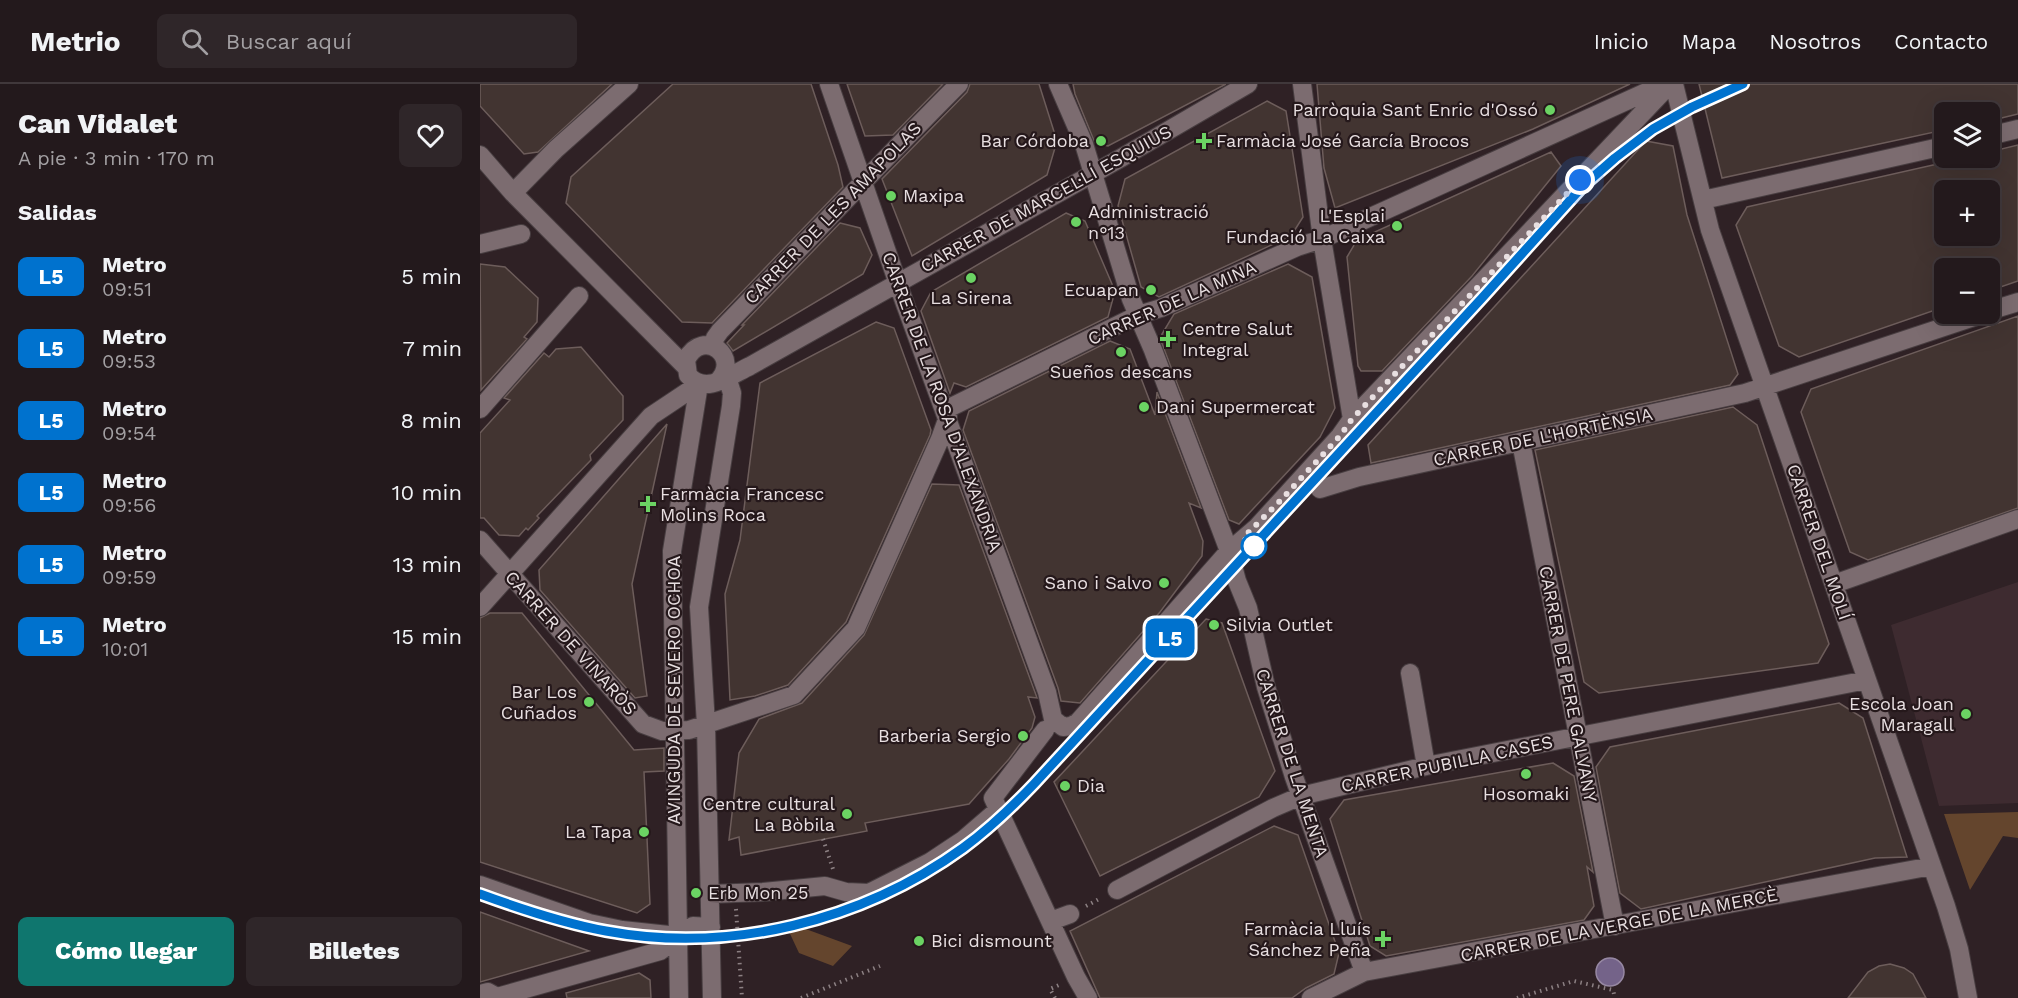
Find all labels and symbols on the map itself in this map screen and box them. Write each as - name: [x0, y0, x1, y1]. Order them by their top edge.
- place label: Parròquia Sant Enric d'Ossó: [1293, 99, 1538, 120]
- marker: Parròquia Sant Enric d'Ossó: [1543, 103, 1557, 117]
- street label: CARRER DE LES AMAPOLAS: [740, 117, 925, 308]
- street label: CARRER DE MARCEL·LÍ ESQUIUS: [917, 121, 1175, 277]
- place label: Bar Córdoba: [980, 130, 1089, 151]
- place label: Farmàcia José García Brocos: [1216, 130, 1469, 151]
- marker: Bar Córdoba: [1094, 134, 1108, 148]
- marker: Farmàcia José García Brocos: [1197, 134, 1211, 148]
- your location: [1565, 165, 1595, 195]
- place label: Maxipa: [903, 185, 964, 206]
- marker: Maxipa: [884, 189, 898, 203]
- place label: Administració n°13: [1088, 201, 1209, 243]
- place label: L'Esplai Fundació La Caixa: [1226, 205, 1385, 247]
- marker: Administració n°13: [1069, 215, 1083, 229]
- marker: L'Esplai Fundació La Caixa: [1390, 219, 1404, 233]
- street label: CARRER DE LA ROSA D'ALEXANDRIA: [878, 249, 1007, 555]
- street label: CARRER DE LA MINA: [1084, 256, 1259, 349]
- marker: La Sirena: [964, 271, 978, 285]
- place label: Ecuapan: [1064, 279, 1139, 300]
- marker: Ecuapan: [1144, 283, 1158, 297]
- place label: La Sirena: [930, 287, 1012, 308]
- place label: Centre Salut Integral: [1182, 318, 1293, 360]
- marker: Centre Salut Integral: [1159, 330, 1177, 348]
- marker: Sueños descans: [1114, 345, 1128, 359]
- place label: Sueños descans: [1050, 361, 1192, 382]
- place label: Dani Supermercat: [1156, 396, 1315, 417]
- marker: Dani Supermercat: [1137, 400, 1151, 414]
- street label: CARRER DE L'HORTÈNSIA: [1431, 403, 1655, 470]
- street label: CARRER DEL MOLÍ: [1783, 461, 1856, 623]
- place label: Farmàcia Francesc Molins Roca: [660, 483, 824, 525]
- marker: Farmàcia Francesc Molins Roca: [641, 497, 655, 511]
- unlabelled marker: [1241, 533, 1267, 559]
- street label: AVINGUDA DE SEVERO OCHOA: [663, 555, 684, 824]
- street label: CARRER DE PERE GALVANY: [1535, 564, 1602, 804]
- street label: CARRER DE VINARÒS: [501, 566, 642, 719]
- place label: Sano i Salvo: [1045, 572, 1152, 593]
- marker: Sano i Salvo: [1157, 576, 1171, 590]
- place label: Silvia Outlet: [1226, 614, 1333, 635]
- line badge: L5: [1143, 618, 1197, 658]
- marker: Silvia Outlet: [1207, 618, 1221, 632]
- street label: CARRER DE LA MENTA: [1252, 666, 1333, 860]
- place label: Bar Los Cuñados: [501, 681, 577, 723]
- place label: Escola Joan Maragall: [1849, 693, 1954, 735]
- marker: Bar Los Cuñados: [582, 695, 596, 709]
- marker: Escola Joan Maragall: [1959, 707, 1973, 721]
- place label: Barberia Sergio: [878, 725, 1011, 746]
- marker: Barberia Sergio: [1016, 729, 1030, 743]
- street label: CARRER PUBILLA CASES: [1339, 731, 1555, 796]
- marker: Hosomaki: [1519, 767, 1533, 781]
- place label: Dia: [1077, 775, 1105, 796]
- marker: Dia: [1058, 779, 1072, 793]
- place label: Hosomaki: [1483, 783, 1569, 804]
- place label: Centre cultural La Bòbila: [702, 793, 835, 835]
- marker: Centre cultural La Bòbila: [840, 807, 854, 821]
- place label: La Tapa: [565, 821, 632, 842]
- marker: La Tapa: [637, 825, 651, 839]
- place label: Erb Mon 25: [708, 882, 809, 903]
- street label: CARRER DE LA VERGE DE LA MERCÈ: [1459, 883, 1779, 966]
- marker: Erb Mon 25: [689, 886, 703, 900]
- place label: Farmàcia Lluís Sánchez Peña: [1244, 918, 1371, 960]
- place label: Bici dismount: [931, 930, 1052, 951]
- marker: Farmàcia Lluís Sánchez Peña: [1376, 932, 1390, 946]
- marker: Bici dismount: [912, 934, 926, 948]

